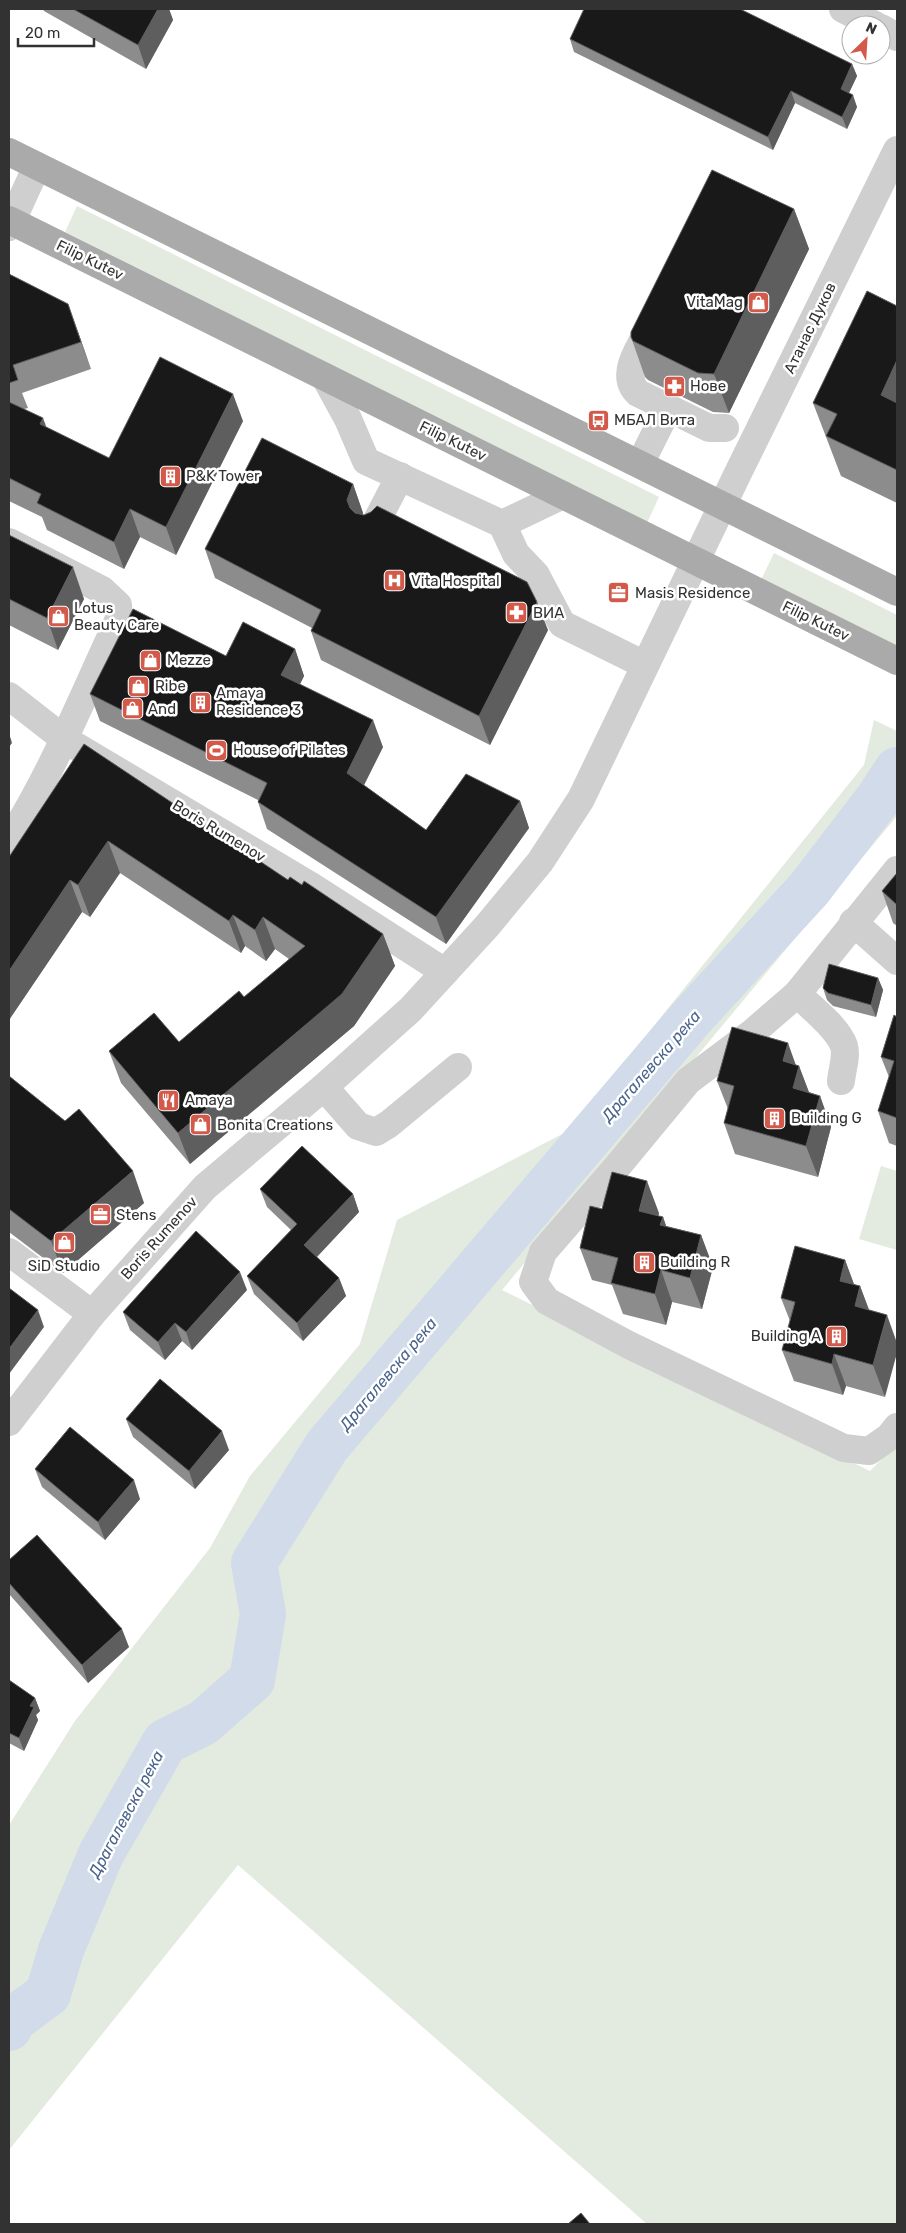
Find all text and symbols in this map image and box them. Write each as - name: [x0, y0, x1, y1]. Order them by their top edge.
- scale bar: [18, 15, 94, 47]
- north arrow: [841, 15, 891, 65]
- text: N: [863, 19, 879, 39]
- text: 20 m: [25, 24, 60, 42]
- street label: Filip Kutev: [54, 236, 126, 284]
- street label: Атанас Дуков: [780, 280, 840, 376]
- shop icon: VitaMag: [747, 290, 771, 314]
- place label: VitaMag: [686, 293, 743, 311]
- pharmacy icon: Нове: [662, 374, 686, 398]
- place label: Нове: [690, 377, 726, 395]
- bus stop icon: МБАЛ Вита: [586, 408, 610, 432]
- place label: МБАЛ Вита: [614, 411, 695, 429]
- street label: Filip Kutev: [417, 417, 489, 465]
- building icon: P&K Tower: [158, 464, 182, 488]
- place label: P&K Tower: [186, 467, 260, 485]
- hospital icon: Vita Hospital: [383, 569, 407, 593]
- place label: Vita Hospital: [411, 572, 500, 590]
- office icon: Masis Residence: [607, 581, 631, 605]
- place label: Masis Residence: [635, 584, 750, 602]
- street label: Filip Kutev: [780, 597, 852, 645]
- place label: Lotus Beauty Care: [74, 599, 159, 634]
- pharmacy icon: ВИА: [505, 601, 529, 625]
- place label: ВИА: [533, 604, 564, 622]
- shop icon: Lotus Beauty Care: [46, 605, 70, 629]
- shop icon: Mezze: [139, 648, 163, 672]
- place label: Mezze: [167, 651, 211, 669]
- shop icon: Ribe: [127, 674, 151, 698]
- place label: Ribe: [155, 677, 186, 695]
- place label: Amaya Residence 3: [216, 684, 301, 719]
- building icon: Amaya Residence 3: [188, 690, 212, 714]
- shop icon: And: [120, 697, 144, 721]
- place label: And: [148, 700, 176, 718]
- sports icon: House of Pilates: [205, 738, 229, 762]
- place label: House of Pilates: [233, 741, 346, 759]
- street label: Boris Rumenov: [169, 796, 269, 866]
- water label: Драгалевска река: [596, 1007, 704, 1127]
- restaurant icon: Amaya: [157, 1088, 181, 1112]
- place label: Amaya: [185, 1091, 233, 1109]
- building icon: Building G: [763, 1106, 787, 1130]
- place label: Building G: [791, 1109, 862, 1127]
- shop icon: Bonita Creations: [189, 1113, 213, 1137]
- place label: Bonita Creations: [217, 1116, 334, 1134]
- street label: Boris Rumenov: [117, 1193, 201, 1283]
- office icon: Stens: [88, 1203, 112, 1227]
- place label: Stens: [116, 1206, 157, 1224]
- shop icon: SiD Studio: [52, 1231, 76, 1255]
- building icon: Building R: [632, 1250, 656, 1274]
- place label: Building R: [660, 1253, 731, 1271]
- place label: SiD Studio: [28, 1257, 100, 1275]
- water label: Драгалевска река: [334, 1314, 441, 1436]
- building icon: Building A: [825, 1324, 849, 1348]
- place label: Building A: [751, 1327, 821, 1345]
- water label: Драгалевска река: [84, 1747, 167, 1882]

